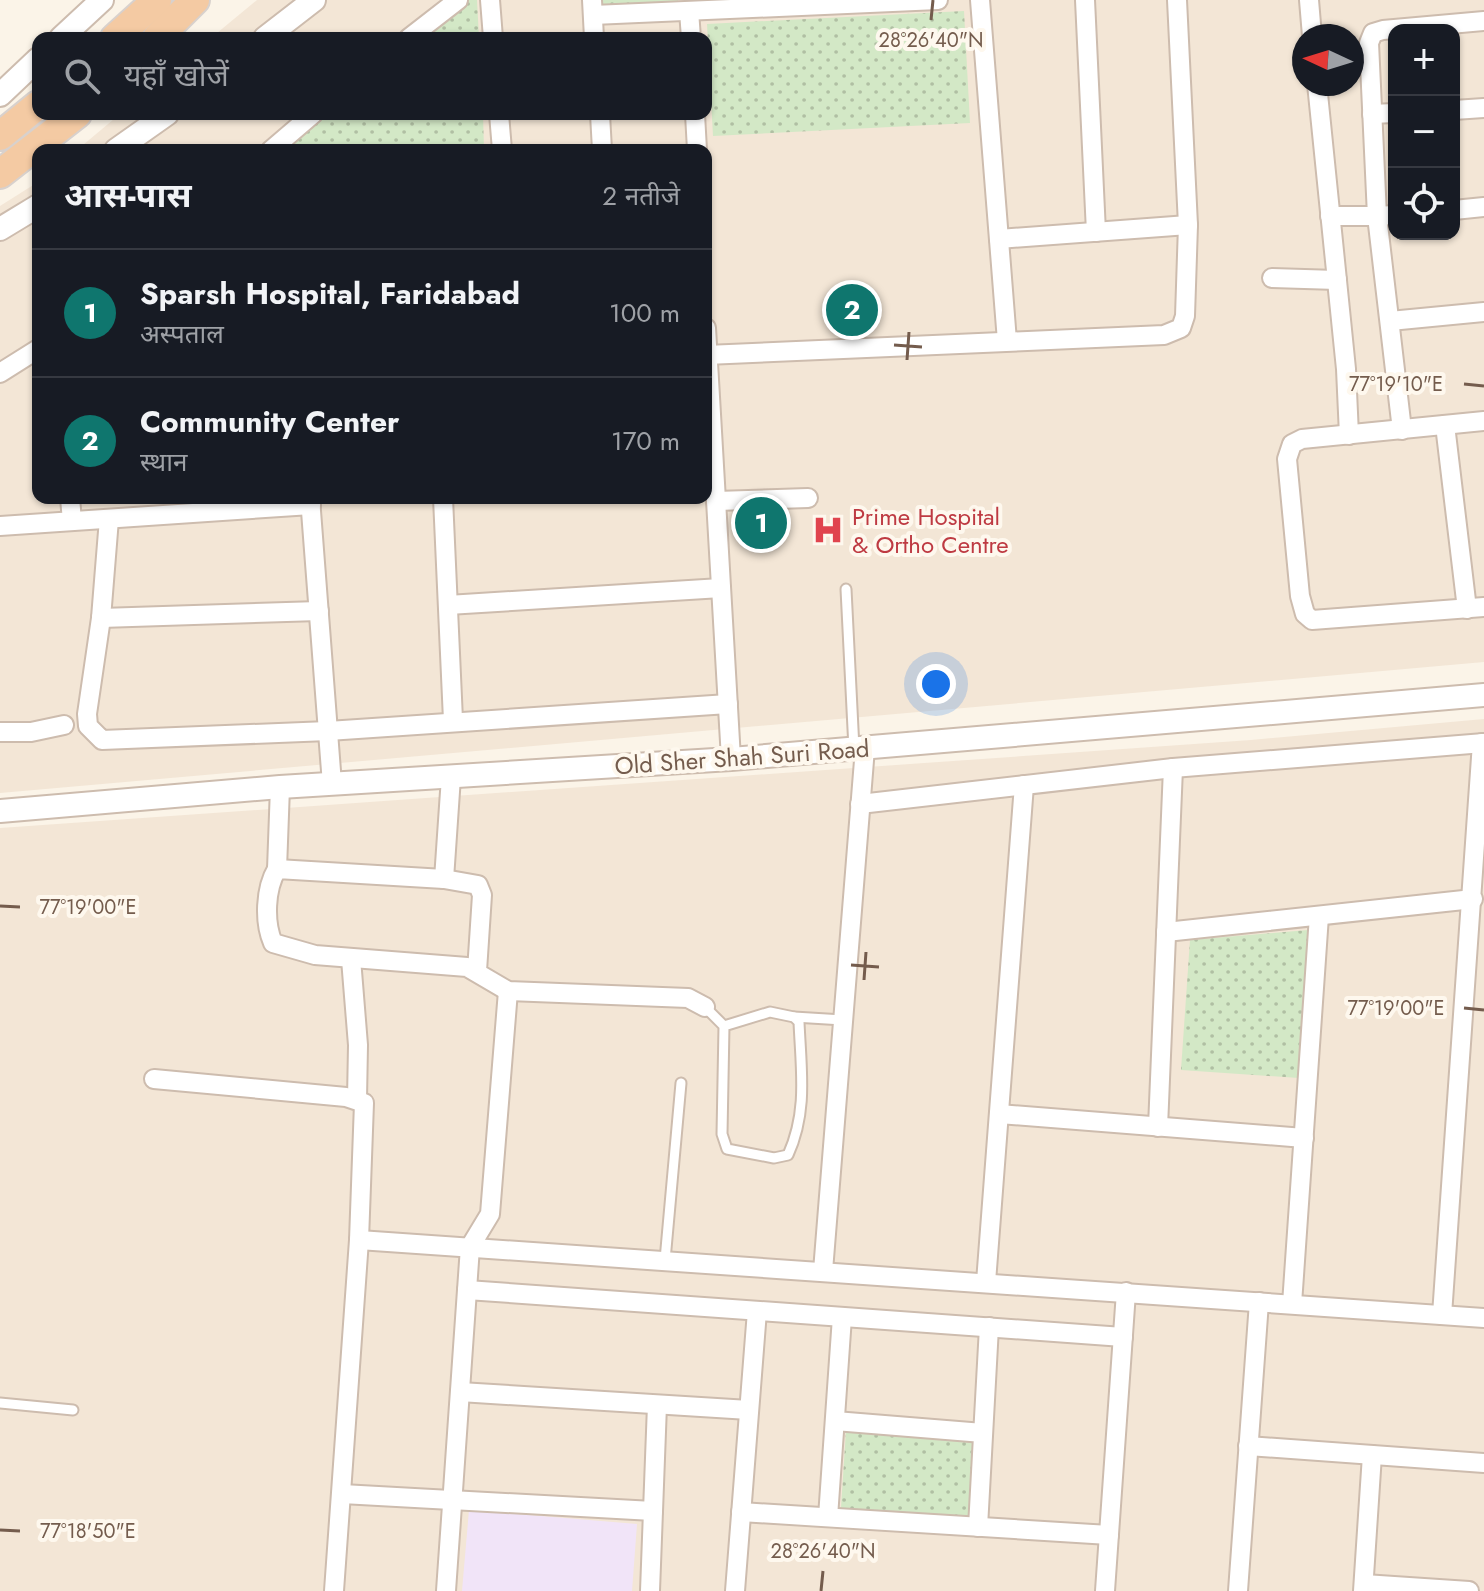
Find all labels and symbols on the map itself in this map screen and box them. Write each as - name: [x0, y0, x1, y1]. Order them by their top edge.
- north arrow: [1292, 24, 1364, 96]
- text: 28°26'40"N: [879, 26, 983, 55]
- pin: 2: [826, 280, 878, 340]
- text: 77°19'10"E: [1349, 370, 1443, 399]
- pin: 1: [735, 493, 787, 553]
- place label: Prime Hospital & Ortho Centre: [852, 499, 1009, 562]
- hospital icon: Prime Hospital & Ortho Centre: [811, 513, 845, 547]
- your location: [916, 664, 956, 704]
- street label: Old Sher Shah Suri Road: [613, 731, 871, 783]
- text: 77°19'00"E: [39, 893, 137, 922]
- text: 77°19'00"E: [1347, 994, 1445, 1023]
- text: 77°18'50"E: [40, 1517, 136, 1546]
- text: 28°26'40"N: [771, 1537, 875, 1566]

